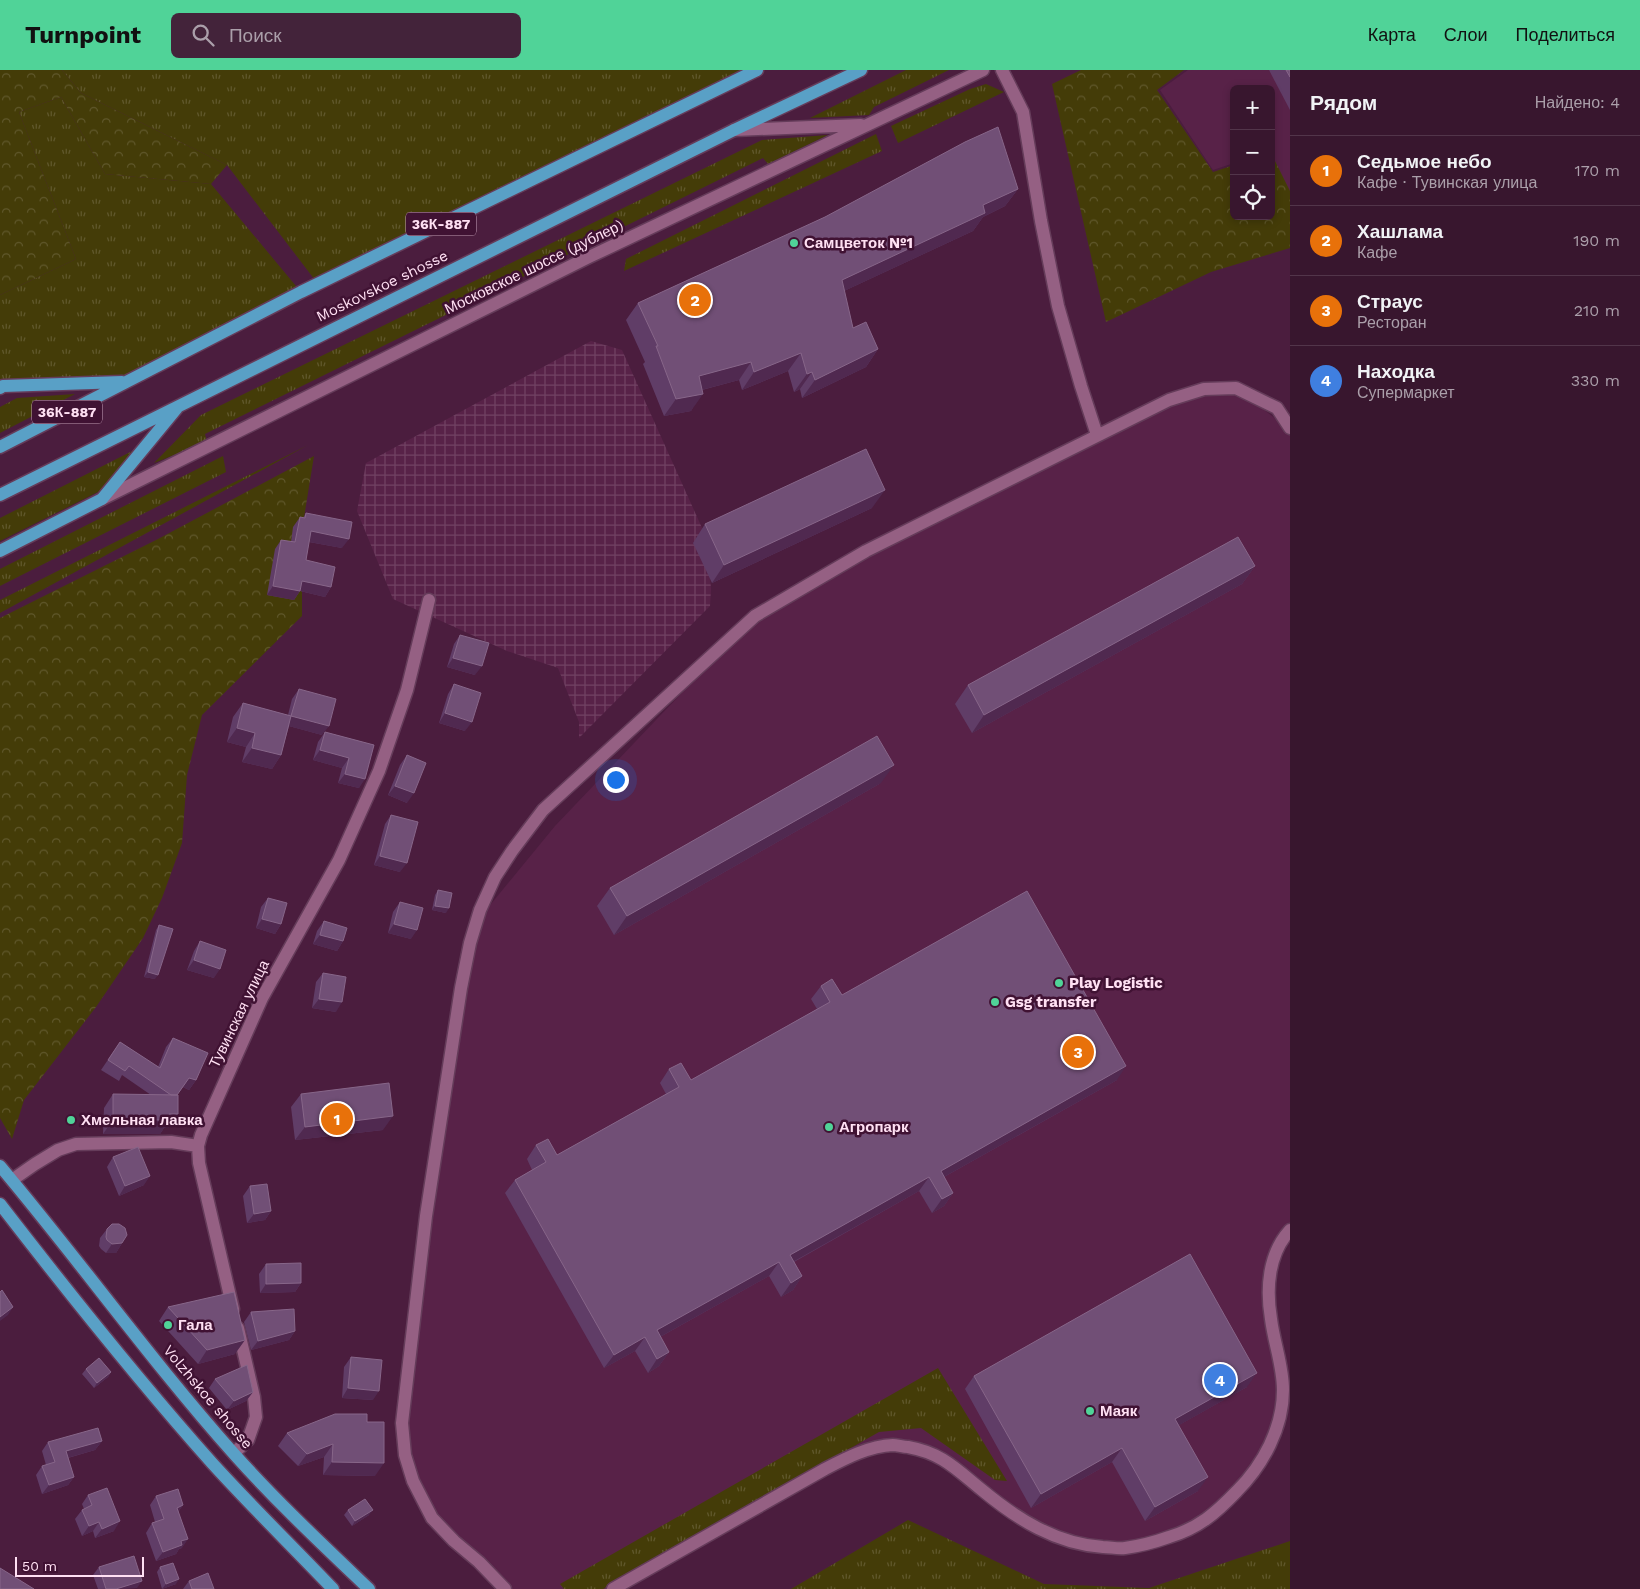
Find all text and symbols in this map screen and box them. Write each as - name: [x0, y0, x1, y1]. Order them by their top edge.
- search box: [171, 13, 521, 58]
- text: Turnpoint: [25, 21, 141, 49]
- icon: search: [189, 21, 217, 49]
- text: Поиск: [229, 24, 282, 47]
- text: Карта: [1368, 24, 1416, 45]
- text: Слои: [1444, 24, 1488, 45]
- text: Поделиться: [1516, 24, 1615, 45]
- map controls: [1230, 85, 1275, 220]
- button: +: [1230, 85, 1275, 130]
- text: Рядом: [1310, 90, 1377, 115]
- text: Найдено: 4: [1535, 93, 1620, 112]
- button: −: [1230, 130, 1275, 175]
- text: Седьмое небо: [1357, 150, 1492, 173]
- text: 1: [1323, 161, 1329, 180]
- text: 170 m: [1574, 161, 1620, 180]
- text: Кафе · Тувинская улица: [1357, 173, 1537, 192]
- button: locate: [1230, 175, 1275, 220]
- road number: 36К-887: [406, 212, 476, 236]
- street label: Московское шоссе (дублер): [442, 216, 626, 318]
- text: Хашлама: [1357, 220, 1443, 243]
- text: 2: [1321, 231, 1331, 250]
- text: 190 m: [1573, 231, 1620, 250]
- place label: Самцветок №1: [804, 234, 913, 252]
- marker: Самцветок №1: [788, 237, 800, 249]
- text: Кафе: [1357, 243, 1397, 262]
- street label: Moskovskoe shosse: [313, 246, 451, 326]
- pin: 2: [679, 281, 711, 319]
- text: Страус: [1357, 290, 1423, 313]
- text: 3: [1321, 301, 1331, 320]
- text: 210 m: [1574, 301, 1620, 320]
- text: Ресторан: [1357, 313, 1427, 332]
- text: Находка: [1357, 360, 1435, 383]
- text: 4: [1321, 371, 1331, 390]
- text: 330 m: [1571, 371, 1620, 390]
- text: Супермаркет: [1357, 383, 1455, 402]
- road number: 36К-887: [32, 401, 102, 424]
- your location: [603, 767, 629, 793]
- street label: Тувинская улица: [205, 957, 273, 1071]
- place label: Play Logistic: [1069, 974, 1163, 992]
- marker: Play Logistic: [1053, 977, 1065, 989]
- place label: Gsg transfer: [1005, 993, 1097, 1011]
- marker: Gsg transfer: [989, 996, 1001, 1008]
- pin: 3: [1062, 1033, 1094, 1071]
- pin: 1: [321, 1100, 353, 1138]
- place label: Хмельная лавка: [81, 1111, 203, 1129]
- marker: Хмельная лавка: [65, 1114, 77, 1126]
- place label: Агропарк: [839, 1118, 909, 1136]
- marker: Агропарк: [823, 1121, 835, 1133]
- place label: Гала: [178, 1316, 213, 1334]
- marker: Гала: [162, 1319, 174, 1331]
- street label: Volzhskoe shosse: [159, 1342, 257, 1452]
- pin: 4: [1204, 1361, 1236, 1399]
- place label: Маяк: [1100, 1402, 1138, 1420]
- marker: Маяк: [1084, 1405, 1096, 1417]
- scale bar: [15, 1554, 144, 1577]
- text: 50 m: [22, 1558, 57, 1574]

